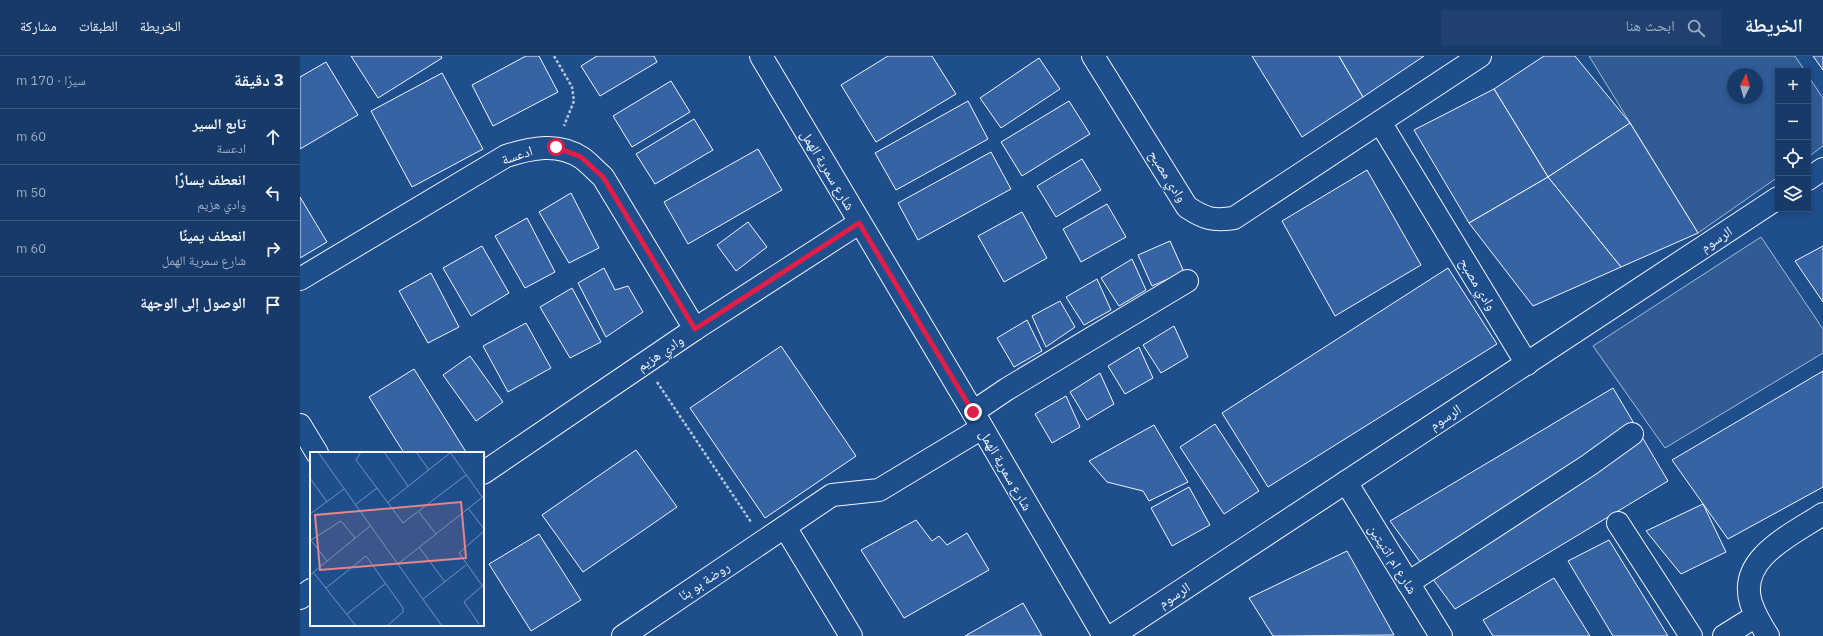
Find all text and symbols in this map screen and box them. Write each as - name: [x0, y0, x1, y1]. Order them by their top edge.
- search box: [1441, 10, 1721, 46]
- text: الخريطة: [1745, 13, 1803, 37]
- text: ابحث هنا: [1625, 16, 1675, 35]
- text: مشاركة: [20, 17, 57, 35]
- text: الطبقات: [79, 17, 118, 35]
- text: الخريطة: [140, 17, 181, 35]
- icon: search: [1685, 17, 1707, 39]
- north arrow: [1727, 68, 1763, 104]
- map controls: [1775, 68, 1811, 212]
- button: +: [1775, 68, 1811, 104]
- text: 3 دقيقة: [234, 69, 284, 91]
- text: سيرًا · 170 m: [16, 72, 86, 89]
- button: −: [1775, 104, 1811, 140]
- text: تابع السير: [192, 114, 246, 133]
- icon: ahead: [262, 126, 284, 148]
- street label: شارع سمرية الهمل: [796, 126, 859, 214]
- text: 60 m: [16, 128, 46, 145]
- route start: [547, 138, 565, 156]
- text: ادعسة: [216, 140, 246, 157]
- button: locate: [1775, 140, 1811, 176]
- street label: ادعسة: [499, 142, 535, 168]
- street label: وادي مصبح: [1143, 146, 1191, 207]
- text: انعطف يسارًا: [174, 170, 246, 189]
- button: layers: [1775, 176, 1811, 212]
- icon: left: [262, 182, 284, 204]
- text: 50 m: [16, 184, 46, 201]
- text: وادي هزيم: [197, 196, 246, 213]
- street label: الرسوم: [1697, 222, 1736, 257]
- text: انعطف يمينًا: [179, 226, 246, 245]
- icon: right: [262, 238, 284, 260]
- text: 60 m: [16, 240, 46, 257]
- text: شارع سمرية الهمل: [162, 252, 246, 269]
- street label: وادي مصبح: [1453, 254, 1501, 315]
- text: الوصول إلى الوجهة: [140, 293, 246, 312]
- icon: arrive: [262, 294, 284, 316]
- street label: وادي هزيم: [633, 331, 688, 377]
- street label: الرسوم: [1426, 400, 1465, 435]
- route end: [964, 403, 982, 421]
- street label: شارع سمرية الهمل: [975, 426, 1036, 514]
- inset map: [310, 452, 484, 626]
- street label: شارع ام اثنيتين: [1364, 521, 1422, 598]
- street label: روضة بو بنّا: [675, 557, 733, 605]
- street label: الرسوم: [1155, 578, 1194, 613]

